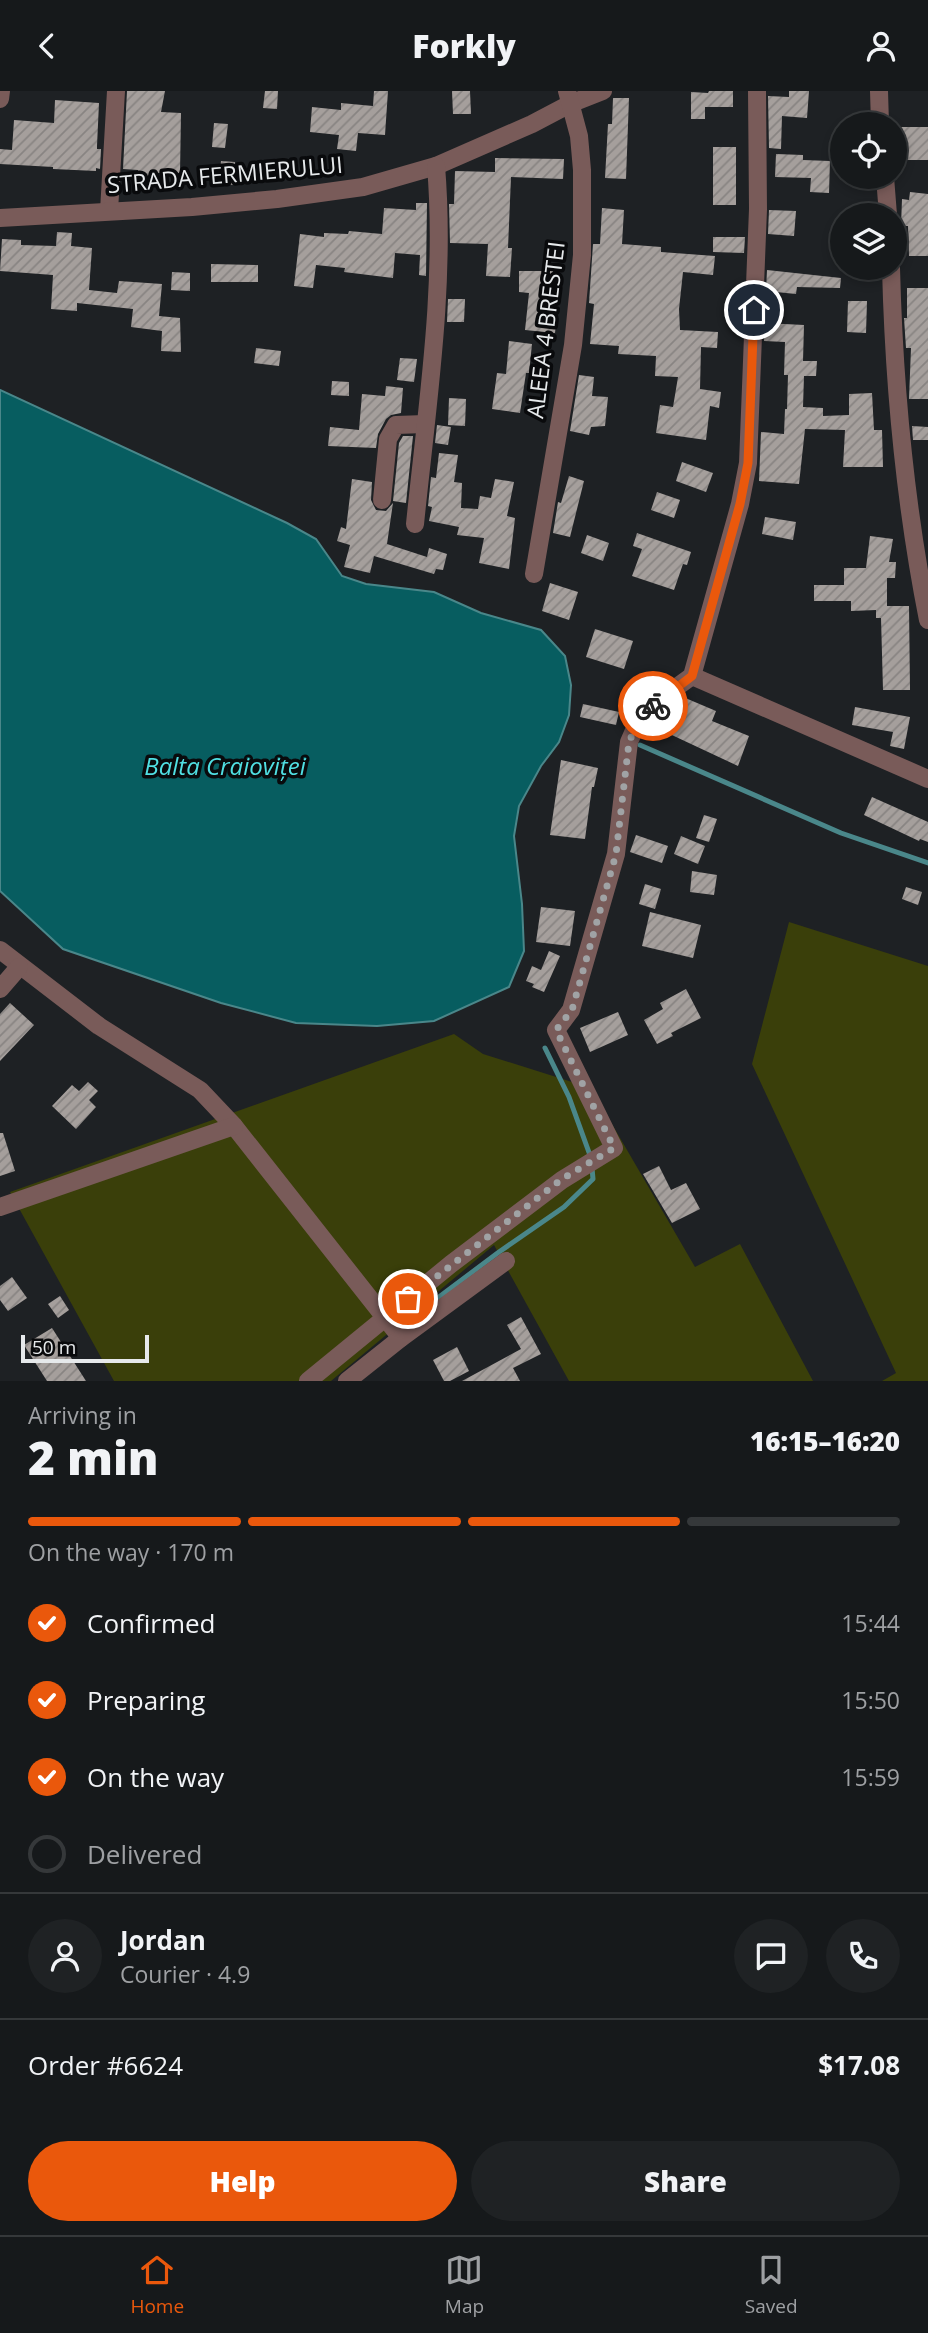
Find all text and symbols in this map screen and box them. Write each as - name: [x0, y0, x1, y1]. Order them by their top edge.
- text: Forkly: [412, 24, 516, 67]
- icon: back: [28, 27, 66, 65]
- icon: person: [862, 27, 900, 65]
- map controls: [830, 112, 907, 280]
- button: locate: [830, 112, 907, 189]
- street label: STRADA FERMIERULUI: [106, 148, 344, 200]
- button: layers: [830, 203, 907, 280]
- street label: ALEEA 4 BRESTEI: [518, 240, 572, 420]
- pin: [724, 280, 784, 340]
- icon: home: [735, 291, 773, 329]
- courier: [618, 671, 688, 741]
- icon: bike: [634, 687, 672, 725]
- water label: Balta Craioviței: [144, 749, 307, 782]
- pin: [378, 1269, 438, 1329]
- icon: bag: [389, 1280, 427, 1318]
- scale bar: [21, 1332, 149, 1364]
- text: 50 m: [32, 1334, 76, 1360]
- text: Arriving in: [28, 1399, 137, 1431]
- text: 16:15–16:20: [750, 1423, 900, 1459]
- text: 2 min: [28, 1426, 159, 1488]
- text: On the way · 170 m: [28, 1536, 234, 1568]
- icon: check: [28, 1604, 66, 1642]
- text: Confirmed: [87, 1605, 215, 1641]
- text: 15:44: [841, 1607, 900, 1639]
- icon: check: [28, 1681, 66, 1719]
- text: Preparing: [87, 1682, 205, 1718]
- text: 15:50: [841, 1684, 900, 1716]
- icon: check: [28, 1758, 66, 1796]
- text: On the way: [87, 1759, 224, 1795]
- text: 15:59: [841, 1761, 900, 1793]
- text: Delivered: [87, 1836, 202, 1872]
- button: person: [28, 1919, 102, 1993]
- button: chat: [734, 1919, 808, 1993]
- button: phone: [826, 1919, 900, 1993]
- text: Jordan: [120, 1922, 206, 1958]
- text: Courier · 4.9: [120, 1958, 250, 1990]
- text: Order #6624: [28, 2047, 183, 2083]
- text: $17.08: [818, 2047, 900, 2083]
- button: Help: [28, 2141, 457, 2221]
- button: Share: [471, 2141, 900, 2221]
- tab: Home: [130, 2251, 184, 2319]
- tab: Map: [445, 2251, 484, 2319]
- tab: Saved: [745, 2251, 798, 2319]

